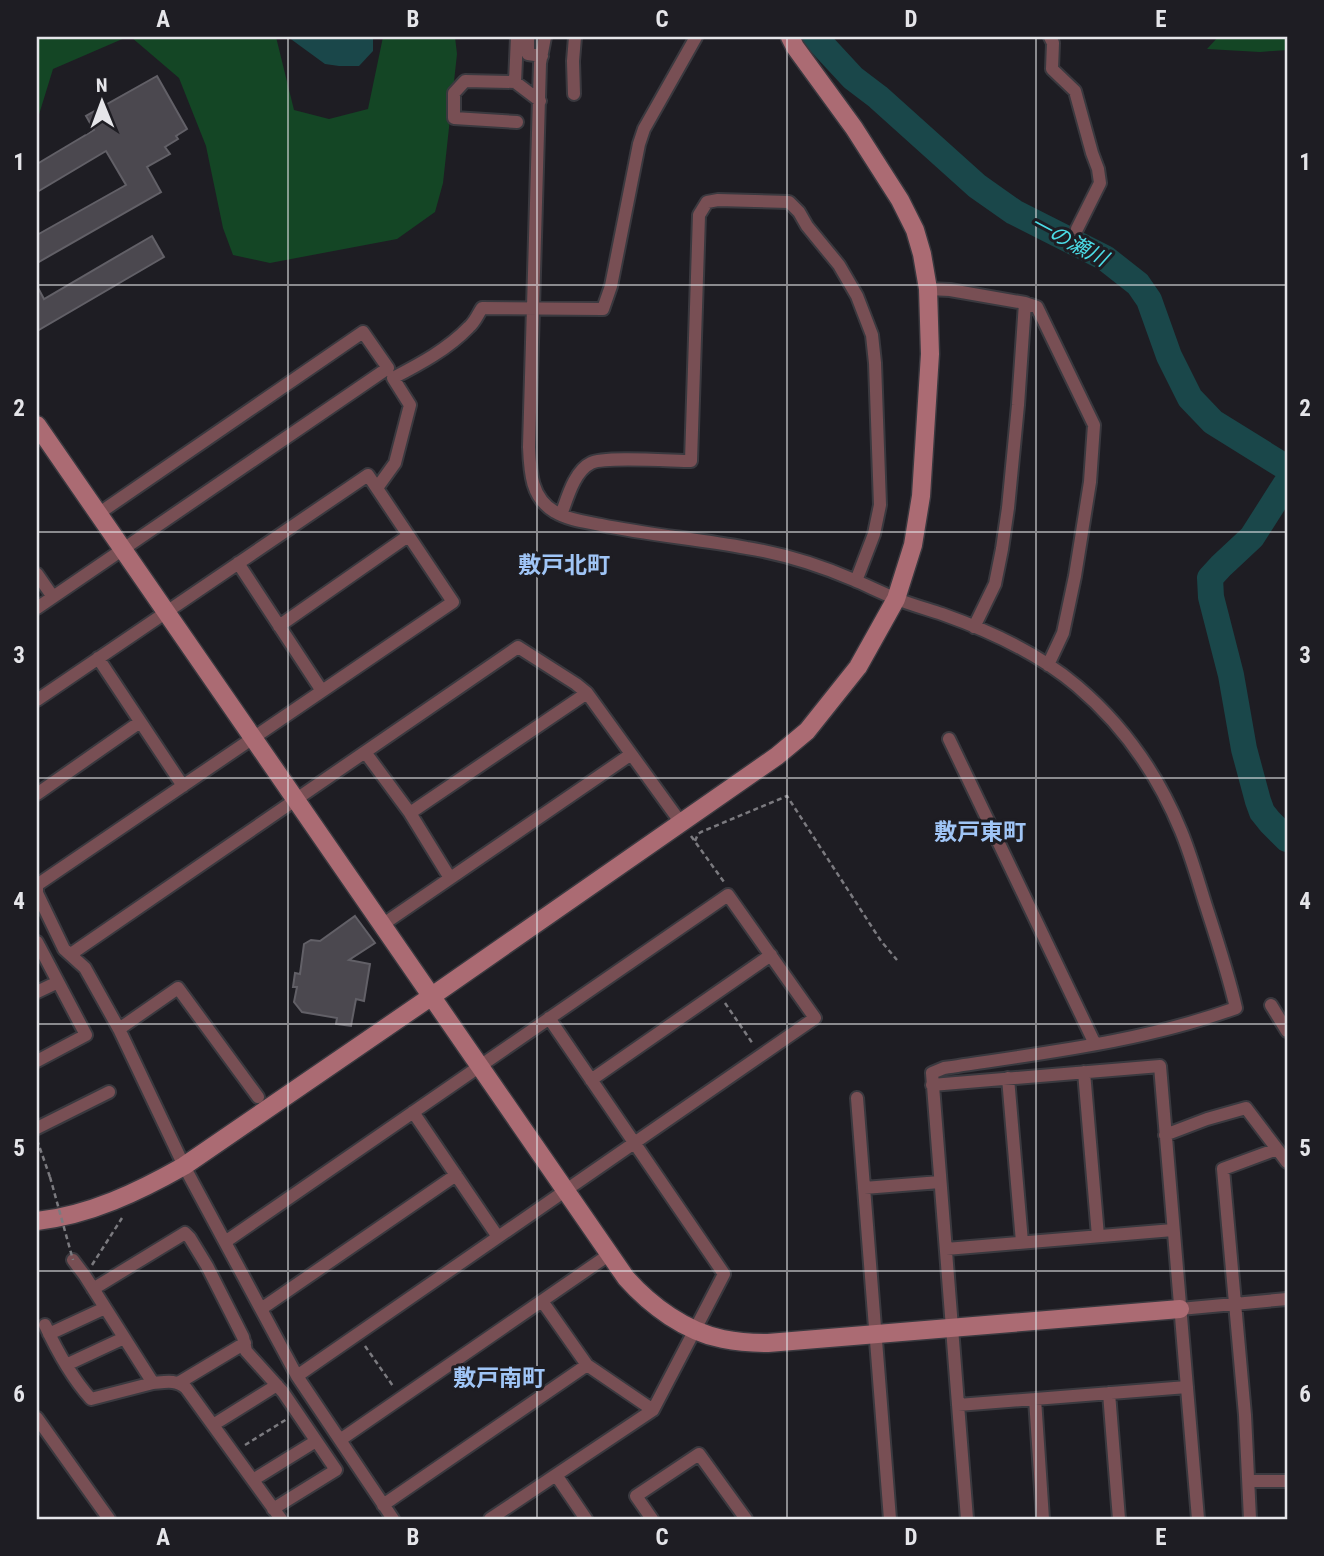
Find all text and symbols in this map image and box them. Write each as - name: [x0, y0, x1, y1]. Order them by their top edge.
- text: A: [156, 6, 170, 33]
- text: B: [407, 6, 419, 33]
- text: C: [655, 6, 669, 33]
- text: D: [905, 6, 918, 33]
- text: E: [1155, 6, 1167, 33]
- north arrow: [66, 66, 136, 136]
- text: N: [96, 74, 108, 97]
- text: 1: [13, 149, 25, 176]
- text: 1: [1299, 149, 1311, 176]
- water label: 一の瀬川: [1026, 211, 1113, 272]
- text: 2: [13, 395, 25, 422]
- text: 2: [1299, 395, 1311, 422]
- district label: 敷戸北町: [518, 552, 610, 579]
- text: 3: [13, 642, 25, 669]
- text: 3: [1299, 642, 1311, 669]
- district label: 敷戸東町: [934, 819, 1026, 846]
- text: 4: [13, 888, 25, 915]
- text: 4: [1299, 888, 1311, 915]
- text: 5: [13, 1135, 25, 1162]
- text: 5: [1299, 1135, 1311, 1162]
- district label: 敷戸南町: [453, 1365, 545, 1392]
- text: 6: [13, 1381, 25, 1408]
- text: 6: [1299, 1381, 1311, 1408]
- text: A: [156, 1524, 170, 1551]
- text: B: [407, 1524, 419, 1551]
- text: C: [655, 1524, 669, 1551]
- text: D: [905, 1524, 918, 1551]
- text: E: [1155, 1524, 1167, 1551]

